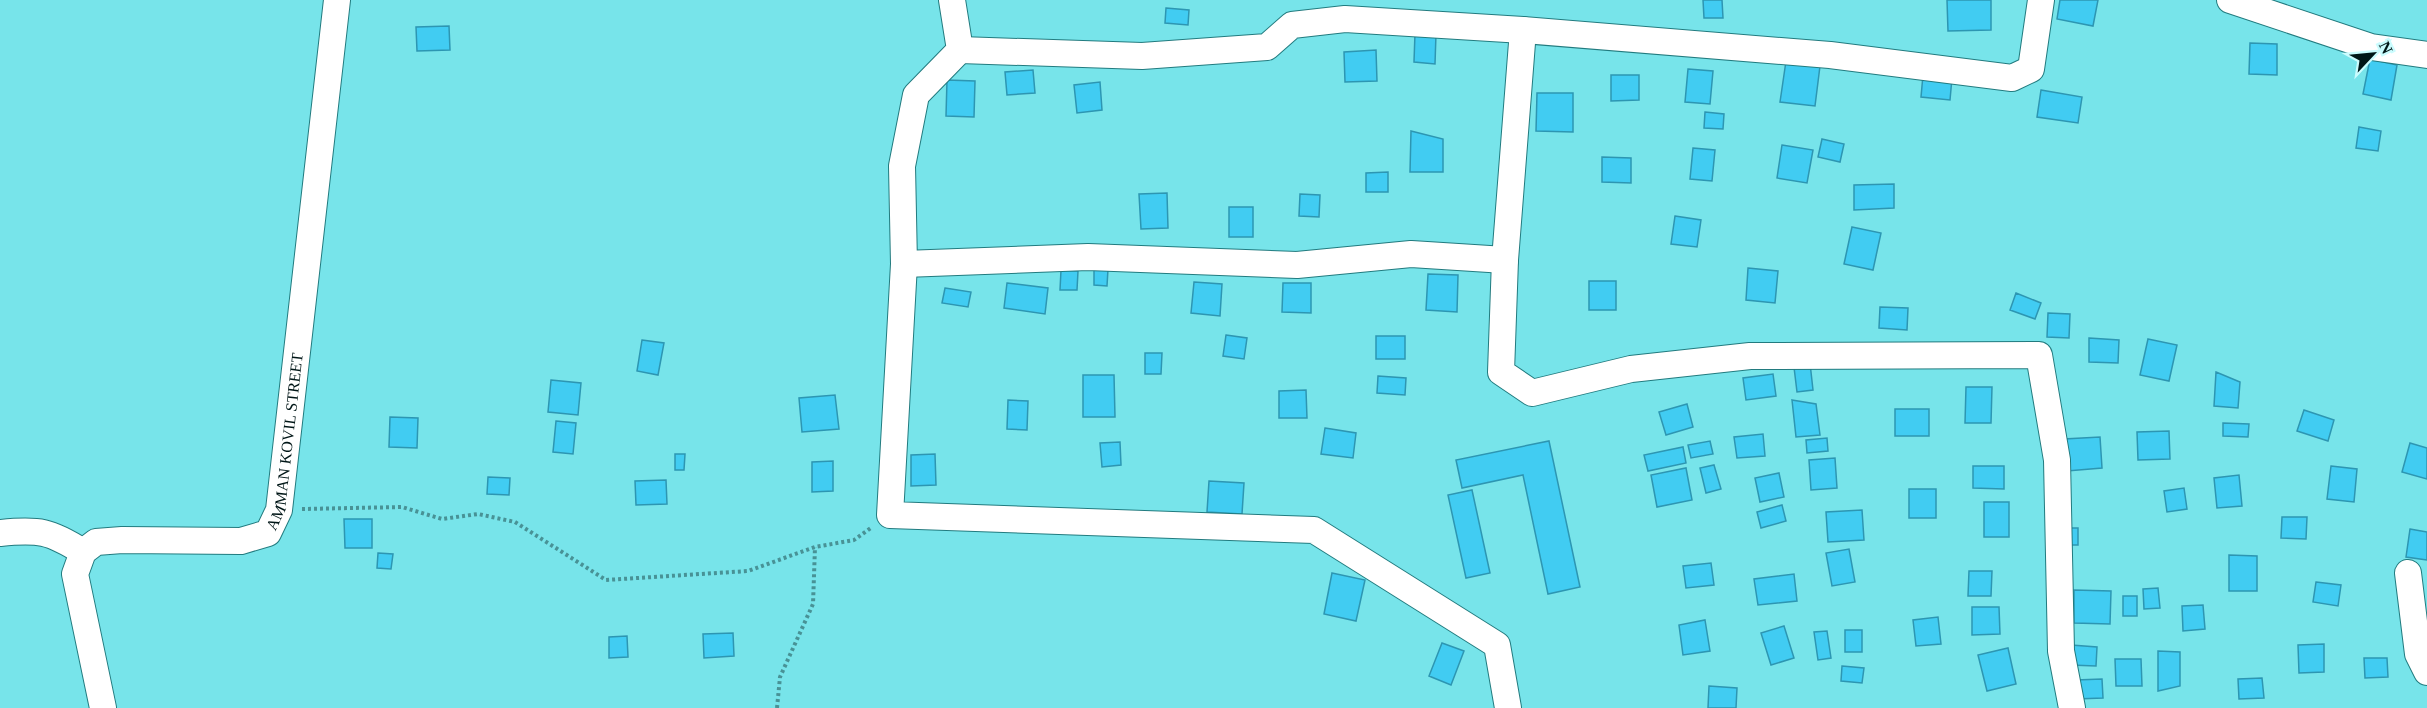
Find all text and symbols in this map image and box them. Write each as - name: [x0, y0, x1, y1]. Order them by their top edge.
- north arrow: [2343, 24, 2403, 84]
- text: N: [2376, 39, 2396, 57]
- street label: AMMAN KOVIL STREET: [262, 352, 305, 533]

